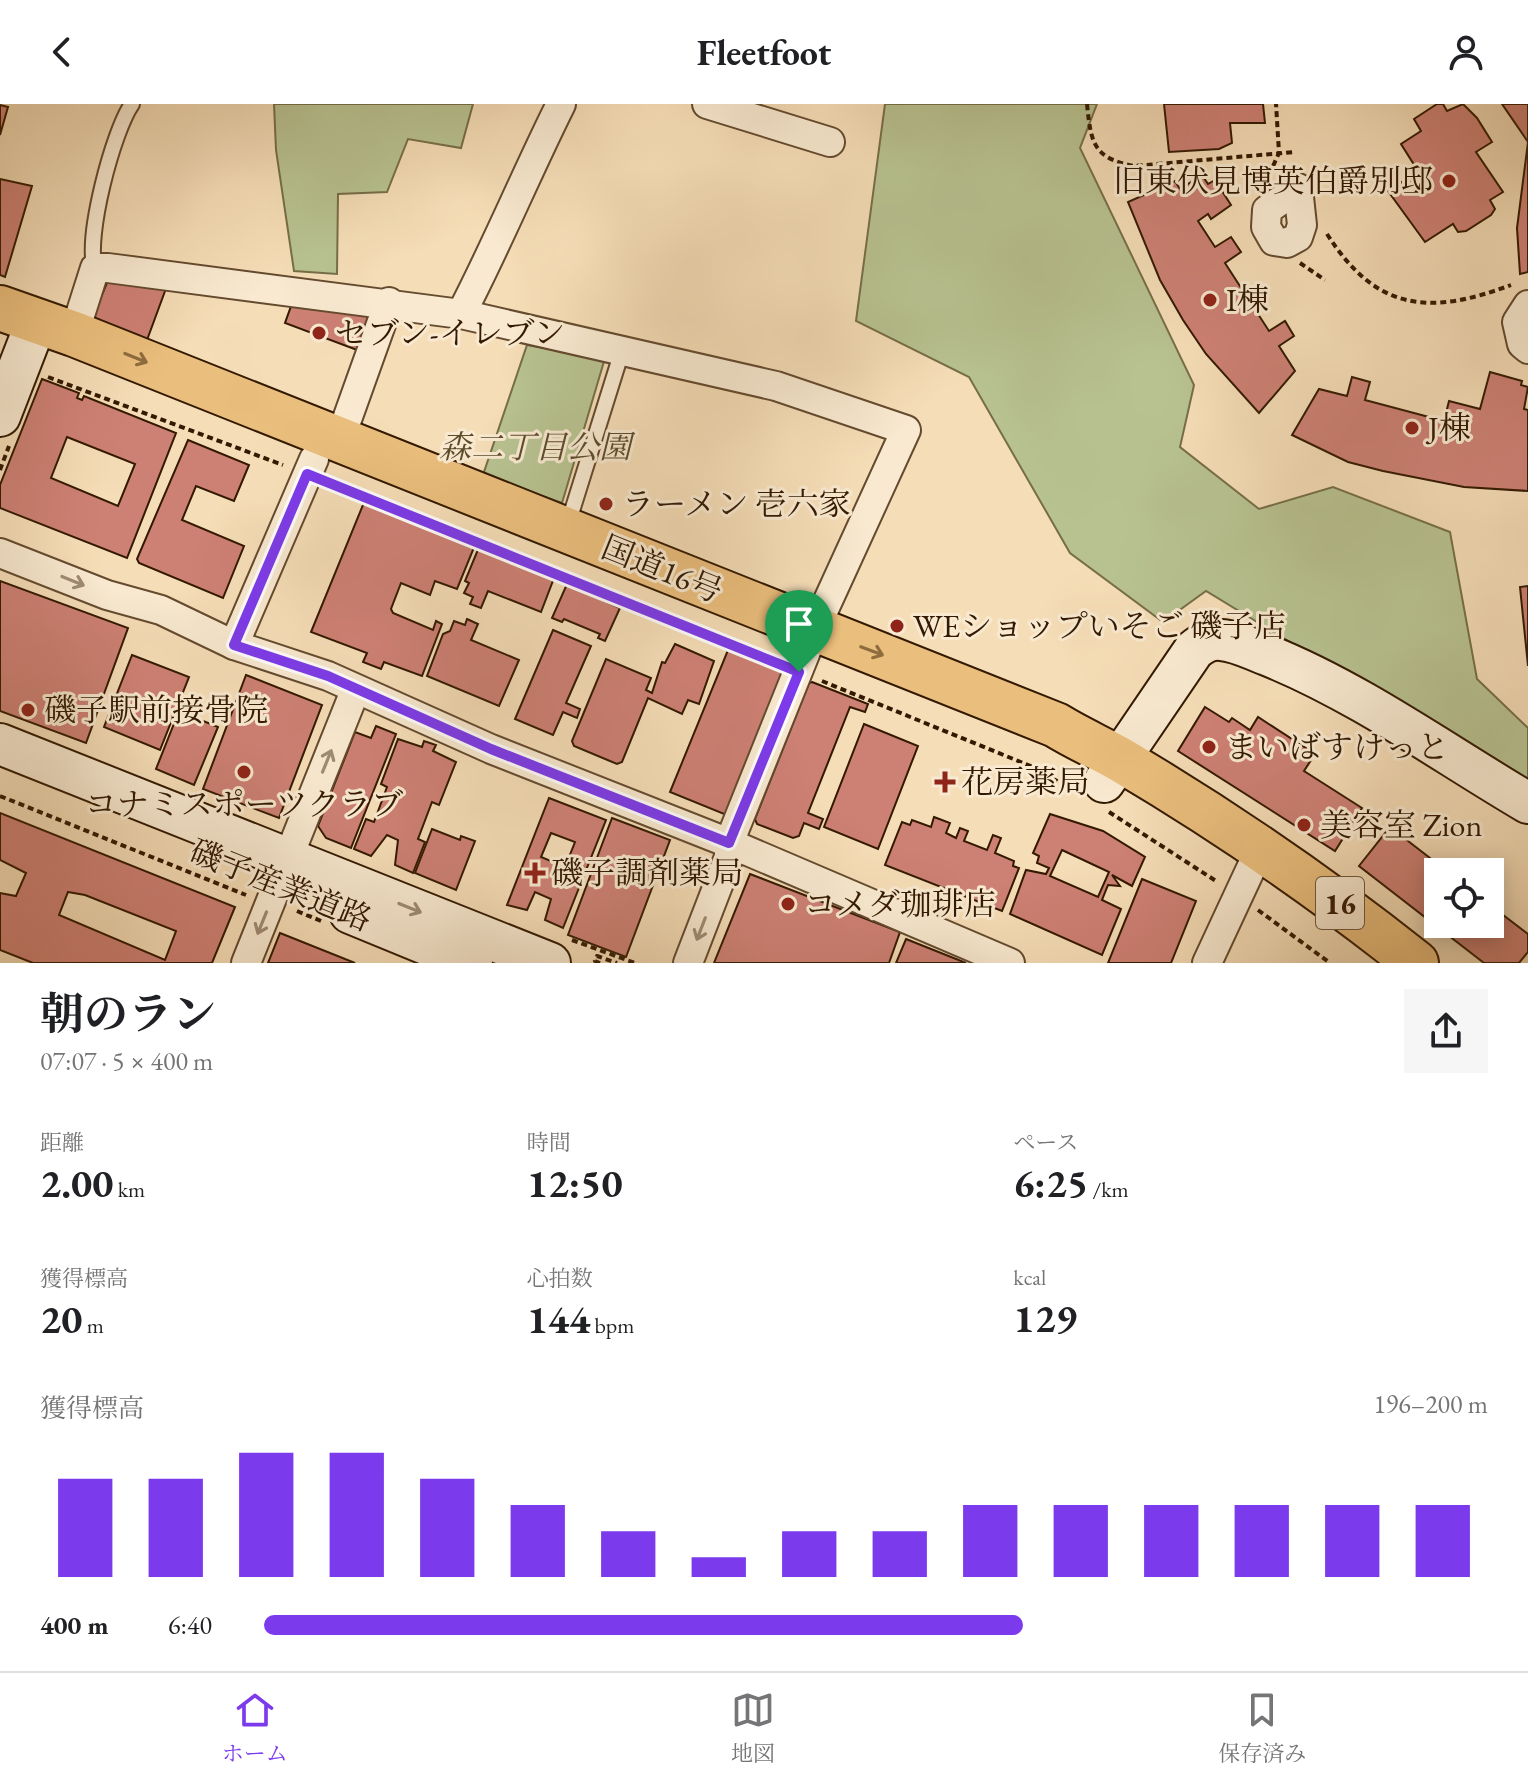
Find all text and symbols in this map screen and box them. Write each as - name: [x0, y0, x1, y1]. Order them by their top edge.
- text: Fleetfoot: [697, 29, 831, 76]
- icon: back: [40, 30, 84, 74]
- icon: person: [1444, 30, 1488, 74]
- place label: 旧東伏見博英伯爵別邸: [1113, 160, 1433, 202]
- marker: 旧東伏見博英伯爵別邸: [1440, 172, 1458, 190]
- place label: I棟: [1226, 279, 1269, 321]
- marker: I棟: [1201, 291, 1219, 309]
- place label: セブン-イレブン: [335, 312, 565, 354]
- marker: セブン-イレブン: [310, 324, 328, 342]
- one-way arrow: [123, 352, 148, 366]
- place label: J棟: [1425, 407, 1471, 449]
- marker: J棟: [1403, 419, 1421, 437]
- park label: 森二丁目公園: [439, 426, 636, 468]
- place label: ラーメン 壱六家: [622, 483, 851, 525]
- marker: ラーメン 壱六家: [597, 495, 615, 513]
- street label: 国道16号: [595, 526, 729, 612]
- one-way arrow: [60, 575, 85, 589]
- pin: [765, 590, 833, 672]
- icon: arrive: [777, 602, 821, 646]
- place label: WEショップいそご 磯子店: [913, 605, 1286, 647]
- marker: WEショップいそご 磯子店: [888, 617, 906, 635]
- one-way arrow: [859, 645, 884, 659]
- place label: 磯子駅前接骨院: [44, 689, 268, 731]
- marker: 磯子駅前接骨院: [19, 701, 37, 719]
- place label: まいばすけっと: [1225, 726, 1449, 768]
- marker: まいばすけっと: [1200, 738, 1218, 756]
- one-way arrow: [321, 749, 335, 774]
- place label: 花房薬局: [961, 761, 1089, 803]
- marker: コナミスポーツクラブ: [235, 763, 253, 781]
- marker: 花房薬局: [936, 773, 954, 791]
- place label: コナミスポーツクラブ: [85, 783, 403, 825]
- place label: 美容室 Zion: [1320, 804, 1482, 846]
- marker: 美容室 Zion: [1295, 816, 1313, 834]
- street label: 磯子産業道路: [184, 830, 378, 940]
- place label: 磯子調剤薬局: [551, 852, 743, 894]
- map controls: [1424, 858, 1504, 938]
- button: locate: [1424, 858, 1504, 938]
- marker: 磯子調剤薬局: [526, 864, 544, 882]
- road number: 16: [1316, 877, 1364, 929]
- place label: コメダ珈琲店: [804, 883, 996, 925]
- marker: コメダ珈琲店: [779, 895, 797, 913]
- one-way arrow: [397, 902, 422, 916]
- one-way arrow: [254, 911, 268, 935]
- one-way arrow: [693, 916, 707, 941]
- text: 朝のラン: [40, 985, 216, 1042]
- button: share: [1404, 989, 1488, 1073]
- text: 07:07 · 5 × 400 m: [40, 1044, 213, 1078]
- text: 距離: [40, 1128, 84, 1157]
- text: 時間: [527, 1128, 571, 1157]
- text: ペース: [1013, 1128, 1078, 1157]
- text: 2.00: [40, 1157, 113, 1209]
- text: 12:50: [527, 1157, 623, 1209]
- text: 6:25: [1013, 1157, 1088, 1209]
- text: km: [113, 1175, 145, 1204]
- text: /km: [1088, 1175, 1129, 1204]
- text: kcal: [1013, 1263, 1046, 1292]
- text: 獲得標高: [40, 1264, 128, 1293]
- text: 心拍数: [527, 1264, 593, 1293]
- text: 129: [1013, 1292, 1077, 1344]
- text: 20: [40, 1293, 82, 1345]
- text: 144: [527, 1293, 590, 1345]
- text: m: [82, 1311, 104, 1340]
- text: bpm: [590, 1311, 634, 1340]
- text: 196–200 m: [1373, 1387, 1488, 1421]
- text: 獲得標高: [40, 1391, 144, 1425]
- text: 400 m: [40, 1608, 108, 1642]
- text: 6:40: [168, 1608, 212, 1642]
- tab: ホーム: [222, 1688, 288, 1768]
- tab: 地図: [731, 1688, 775, 1768]
- tab: 保存済み: [1218, 1688, 1306, 1768]

